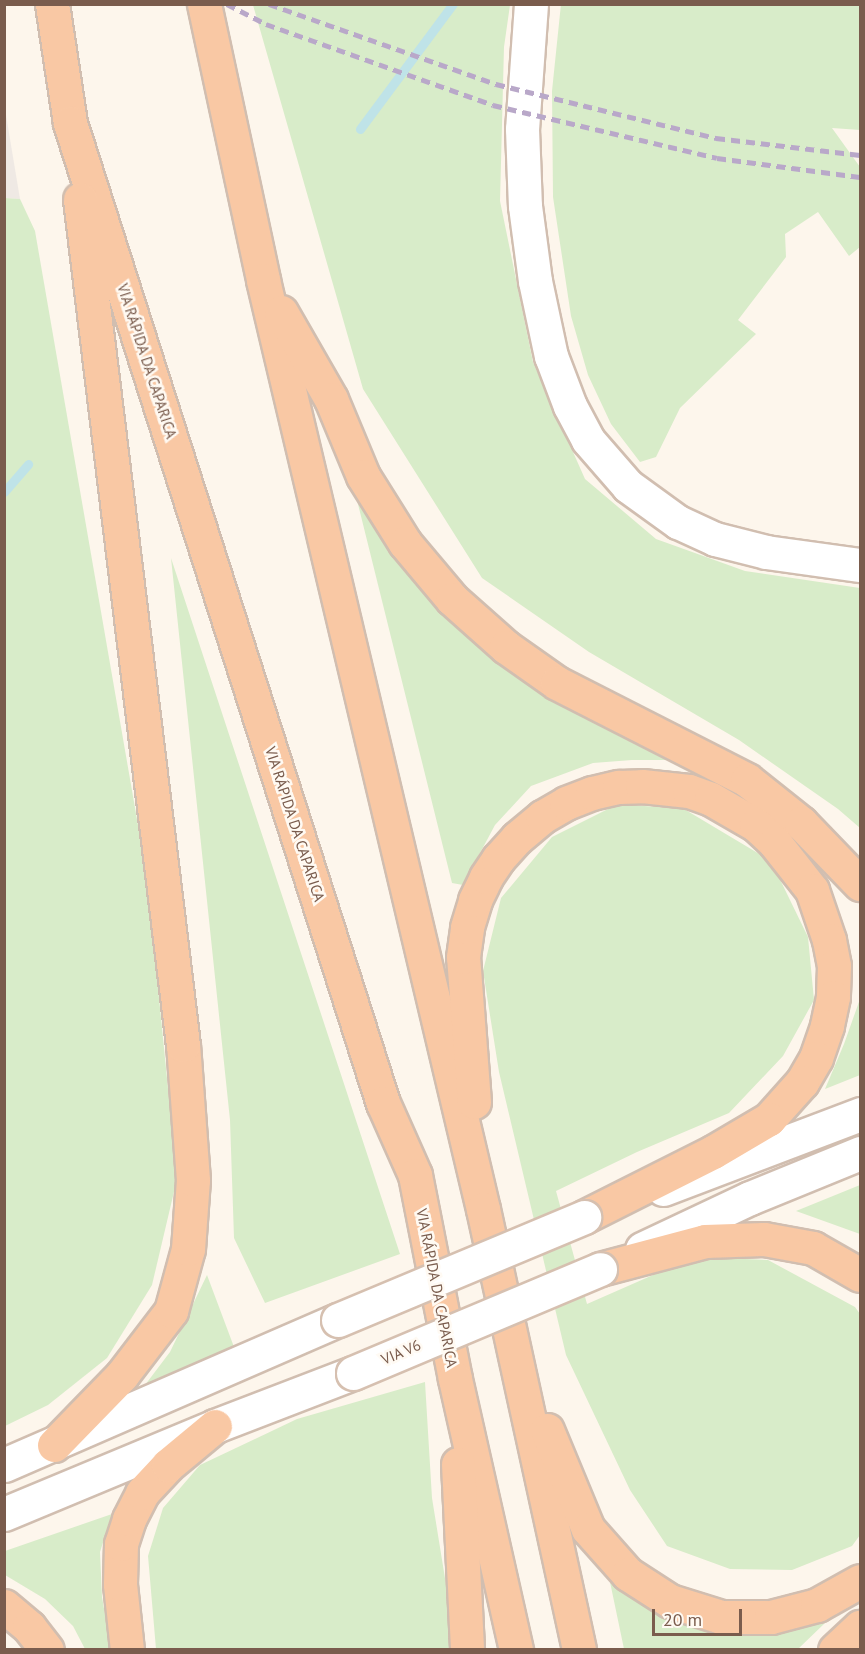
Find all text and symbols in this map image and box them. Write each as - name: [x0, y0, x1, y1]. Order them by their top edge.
- street label: VIA RÁPIDA DA CAPARICA: [113, 280, 181, 442]
- street label: VIA RÁPIDA DA CAPARICA: [261, 743, 329, 905]
- street label: VIA RÁPIDA DA CAPARICA: [413, 1206, 461, 1370]
- street label: VIA V6: [378, 1335, 424, 1369]
- scale bar: [655, 1597, 745, 1635]
- text: 20 m: [663, 1608, 702, 1631]

